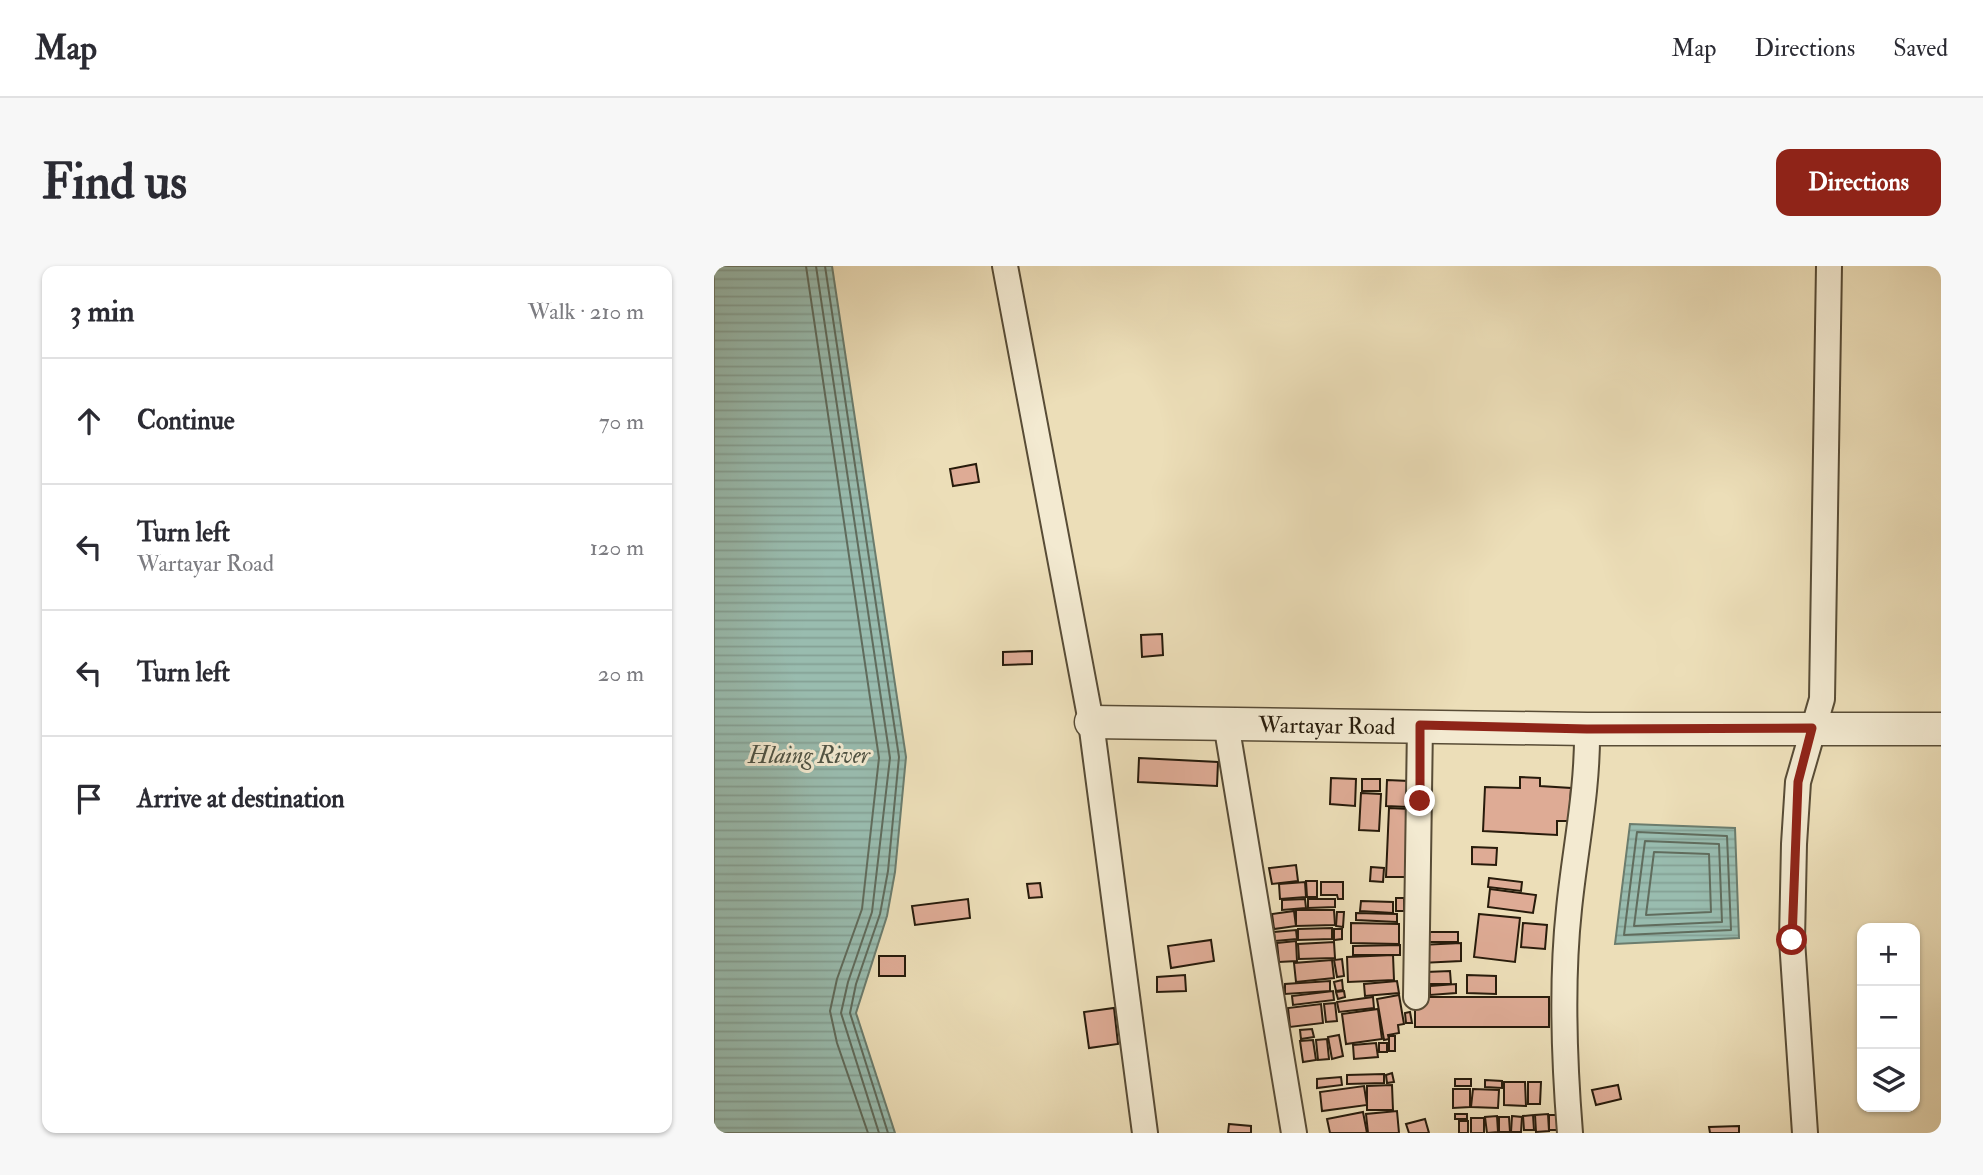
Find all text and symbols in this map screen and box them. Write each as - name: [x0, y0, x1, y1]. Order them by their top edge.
- text: Map: [35, 28, 97, 69]
- text: Map: [1671, 33, 1716, 64]
- text: Directions: [1754, 33, 1855, 64]
- text: Saved: [1893, 33, 1948, 64]
- button: Directions: [1776, 149, 1941, 216]
- text: Find us: [42, 152, 187, 213]
- text: 3 min: [70, 293, 135, 330]
- text: Walk · 210 m: [528, 297, 644, 326]
- icon: ahead: [70, 402, 108, 440]
- text: Continue: [137, 405, 235, 437]
- text: 70 m: [599, 407, 644, 436]
- text: Turn left: [137, 517, 230, 549]
- icon: left: [70, 528, 108, 566]
- text: 120 m: [590, 533, 644, 562]
- text: Wartayar Road: [137, 549, 274, 578]
- icon: left: [70, 654, 108, 692]
- text: Turn left: [137, 657, 230, 689]
- text: 20 m: [598, 659, 644, 688]
- street label: Wartayar Road: [1257, 710, 1396, 741]
- water label: Hlaing River: [747, 740, 871, 771]
- icon: arrive: [70, 780, 108, 818]
- text: Arrive at destination: [137, 783, 345, 815]
- route end: [1404, 785, 1435, 816]
- map controls: [1857, 923, 1920, 1112]
- button: +: [1857, 923, 1920, 986]
- route start: [1776, 924, 1807, 955]
- button: −: [1857, 986, 1920, 1049]
- button: layers: [1857, 1049, 1920, 1112]

